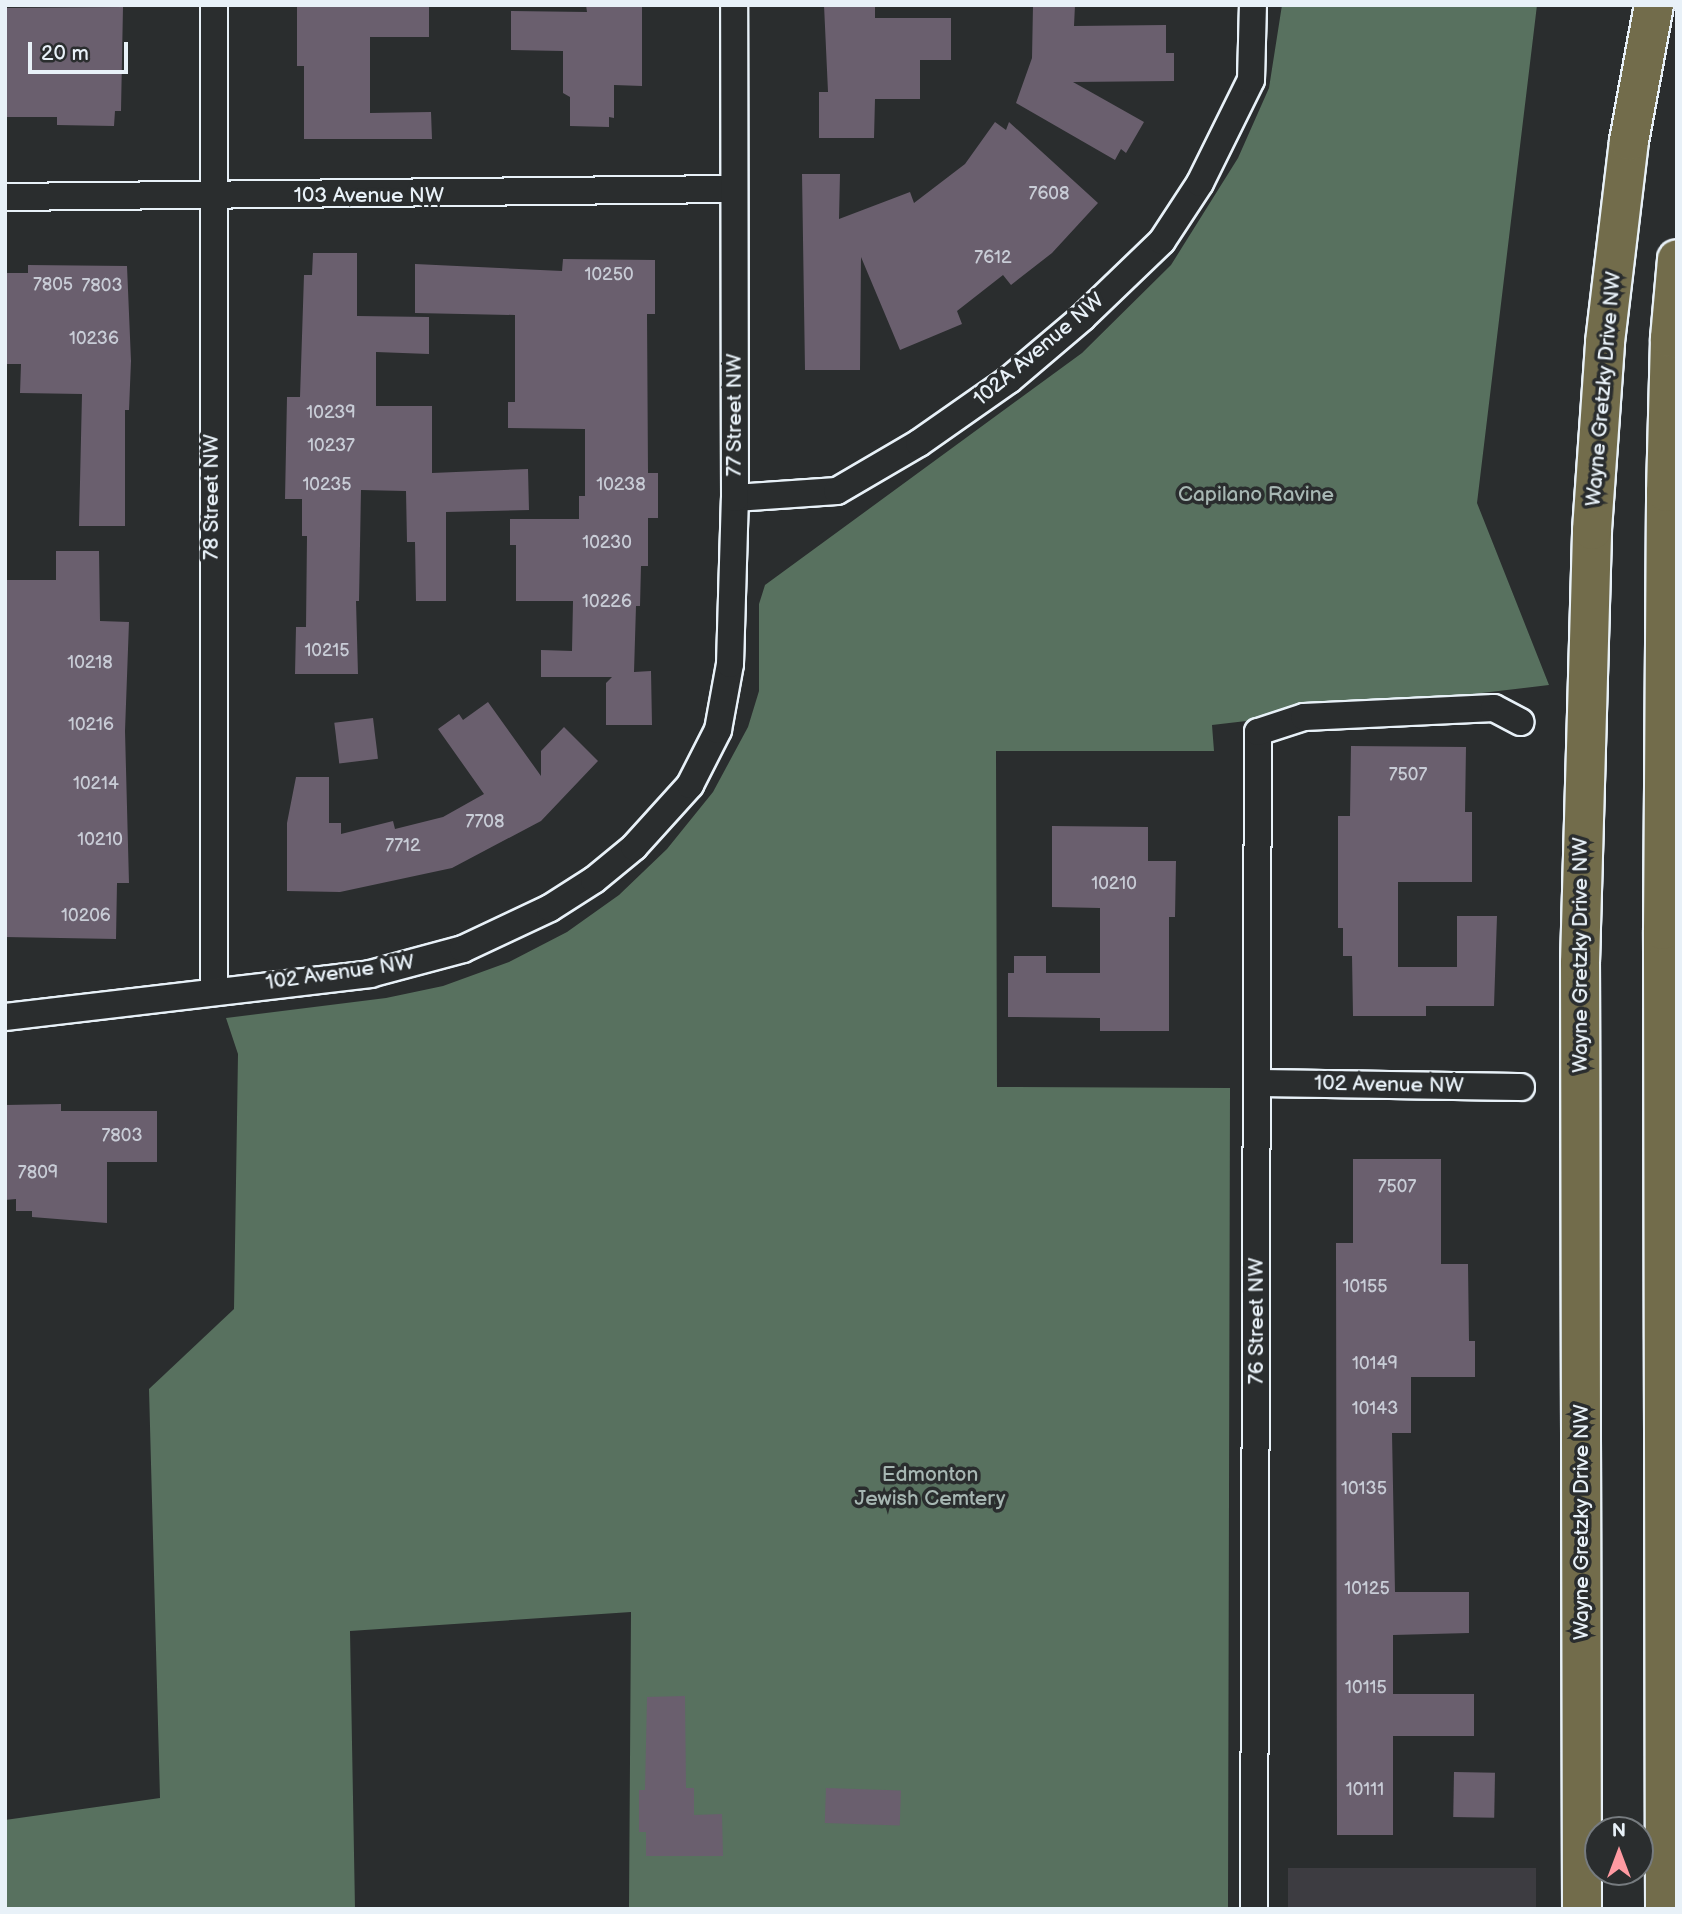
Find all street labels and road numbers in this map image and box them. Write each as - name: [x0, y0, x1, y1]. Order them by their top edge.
- street label: 103 Avenue NW: [294, 183, 444, 209]
- street label: Wayne Gretzky Drive NW: [1581, 270, 1627, 508]
- street label: 102A Avenue NW: [969, 288, 1109, 412]
- street label: 77 Street NW: [722, 353, 748, 477]
- street label: 78 Street NW: [199, 434, 225, 560]
- street label: Wayne Gretzky Drive NW: [1568, 836, 1594, 1074]
- street label: 102 Avenue NW: [264, 950, 416, 996]
- street label: 102 Avenue NW: [1314, 1071, 1464, 1099]
- street label: 76 Street NW: [1244, 1257, 1270, 1385]
- street label: Wayne Gretzky Drive NW: [1569, 1403, 1595, 1641]

